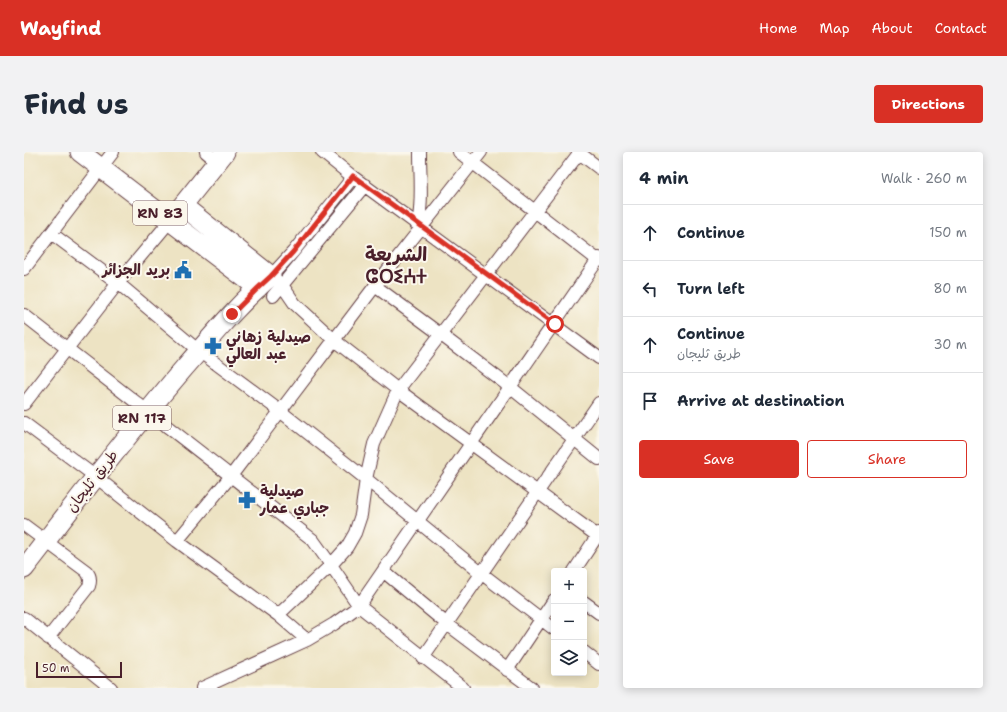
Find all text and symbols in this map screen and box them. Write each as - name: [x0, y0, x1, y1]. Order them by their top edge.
- text: Wayfind: [20, 16, 101, 41]
- text: Home: [759, 19, 798, 37]
- text: Map: [820, 19, 850, 37]
- text: About: [872, 19, 913, 37]
- text: Contact: [935, 19, 987, 37]
- text: Find us: [24, 85, 129, 123]
- button: Directions: [874, 85, 983, 123]
- text: 4 min: [639, 167, 689, 189]
- text: Walk · 260 m: [881, 170, 967, 187]
- road number: RN 83: [133, 201, 187, 225]
- icon: ahead: [639, 222, 661, 244]
- text: Continue: [677, 223, 745, 243]
- text: 150 m: [929, 224, 967, 241]
- district label: الشريعة ⵛⵔⵉⵄⵜ: [365, 242, 427, 289]
- place label: بريد الجزائر: [100, 260, 170, 280]
- public building icon: بريد الجزائر: [173, 260, 193, 280]
- icon: left: [639, 278, 661, 300]
- text: Turn left: [677, 279, 745, 299]
- text: 80 m: [933, 280, 967, 297]
- route end: [223, 305, 241, 323]
- route start: [546, 315, 564, 333]
- text: Continue: [677, 324, 745, 344]
- place label: صيدلية زهاني عبد العالي: [226, 327, 311, 368]
- icon: ahead: [639, 334, 661, 356]
- pharmacy icon: صيدلية زهاني عبد العالي: [203, 336, 223, 356]
- text: 30 m: [933, 336, 967, 353]
- text: طريق ثليجان: [677, 345, 741, 362]
- icon: arrive: [639, 390, 661, 412]
- text: Arrive at destination: [677, 391, 845, 411]
- road number: RN 117: [113, 406, 171, 430]
- button: Save: [639, 440, 799, 478]
- button: Share: [807, 440, 967, 478]
- street label: طريق ثليجان: [61, 446, 123, 516]
- place label: صيدلية جباري عمار: [259, 481, 329, 520]
- pharmacy icon: صيدلية جباري عمار: [237, 490, 257, 510]
- map controls: [551, 568, 587, 676]
- button: +: [551, 568, 587, 604]
- button: −: [551, 604, 587, 640]
- button: layers: [551, 640, 587, 676]
- scale bar: [36, 660, 122, 679]
- text: 50 m: [42, 661, 70, 676]

